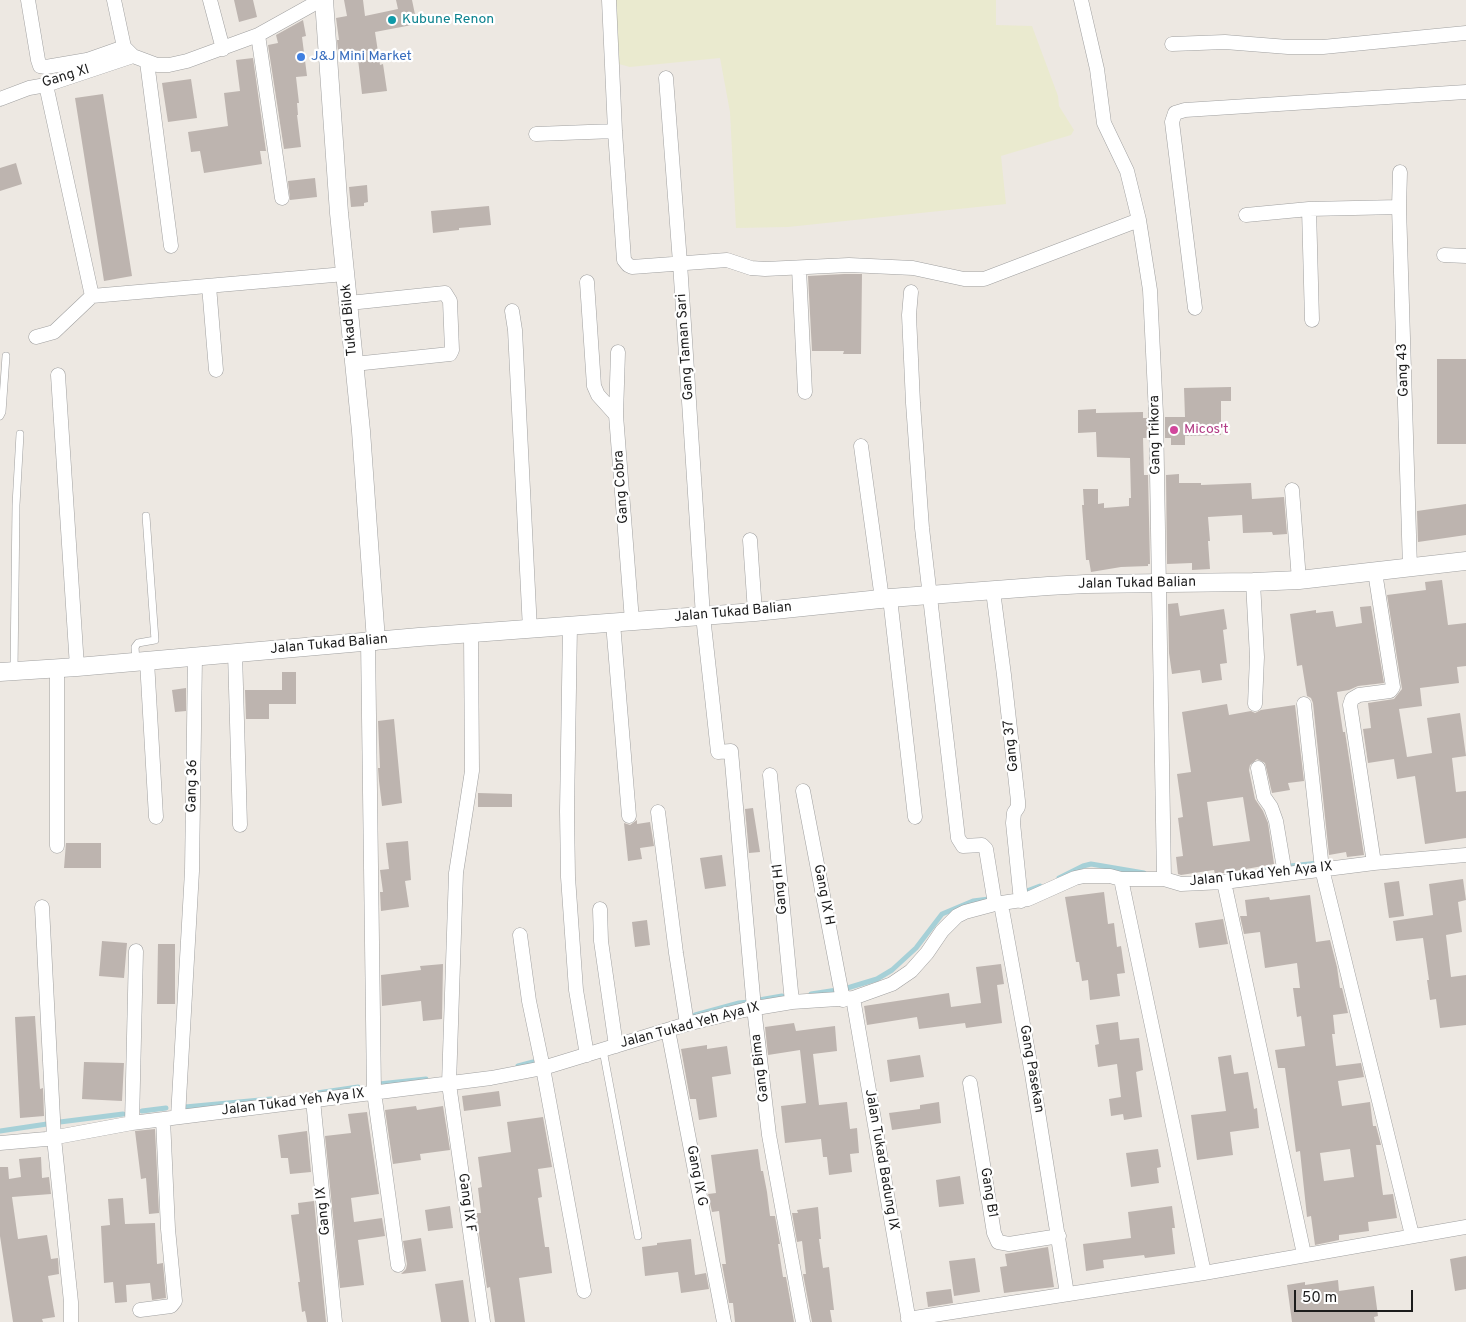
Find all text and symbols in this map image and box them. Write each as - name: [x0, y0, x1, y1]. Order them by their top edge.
- place label: Kubune Renon: [402, 12, 494, 28]
- marker: Kubune Renon: [386, 14, 398, 26]
- place label: J&J Mini Market: [311, 49, 412, 65]
- marker: J&J Mini Market: [295, 51, 307, 63]
- street label: Gang XI: [40, 62, 92, 92]
- street label: Tukad Bilok: [338, 283, 362, 357]
- street label: Gang Taman Sari: [674, 293, 698, 401]
- street label: Gang 43: [1395, 343, 1413, 397]
- street label: Gang Trikora: [1147, 395, 1165, 475]
- place label: Micos't: [1184, 422, 1228, 438]
- marker: Micos't: [1168, 424, 1180, 436]
- street label: Gang Cobra: [611, 450, 633, 524]
- street label: Jalan Tukad Balian: [1078, 575, 1196, 593]
- street label: Jalan Tukad Balian: [673, 599, 793, 627]
- street label: Jalan Tukad Balian: [269, 631, 389, 659]
- street label: Gang 37: [1001, 719, 1023, 773]
- street label: Gang 36: [184, 759, 202, 813]
- street label: Jalan Tukad Yeh Aya IX: [1189, 859, 1333, 891]
- street label: Gang H1: [770, 863, 792, 915]
- street label: Gang IX H: [809, 863, 837, 927]
- street label: Jalan Tukad Yeh Aya IX: [618, 999, 762, 1053]
- street label: Gang Pasekan: [1015, 1024, 1047, 1114]
- street label: Gang Bima: [748, 1033, 774, 1103]
- street label: Jalan Tukad Yeh Aya IX: [221, 1086, 365, 1120]
- street label: Jalan Tukad Badung IX: [860, 1088, 902, 1232]
- street label: Gang IX G: [682, 1144, 710, 1208]
- street label: Gang B1: [976, 1167, 1000, 1219]
- street label: Gang IX F: [454, 1172, 478, 1234]
- street label: Gang IX: [313, 1186, 335, 1236]
- scale bar: [1296, 1280, 1415, 1312]
- text: 50 m: [1302, 1289, 1337, 1308]

